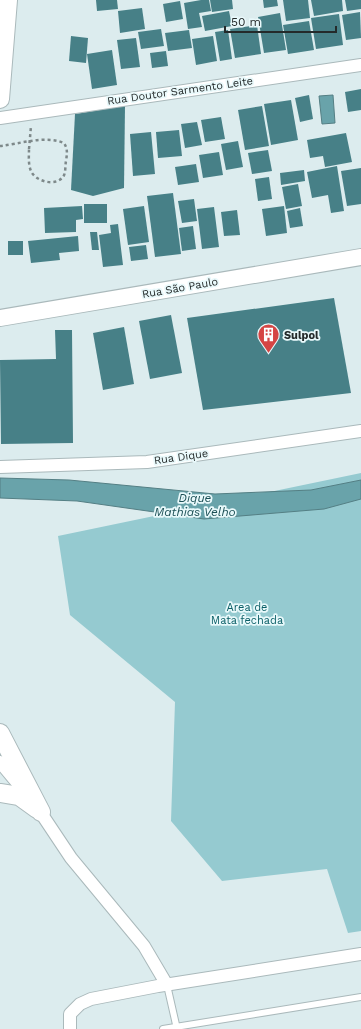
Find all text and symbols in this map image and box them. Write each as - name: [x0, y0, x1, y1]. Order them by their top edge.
- scale bar: [225, 8, 336, 34]
- text: 50 m: [231, 15, 261, 29]
- street label: Rua Doutor Sarmento Leite: [106, 74, 254, 108]
- street label: Rua São Paulo: [141, 275, 219, 301]
- building icon: Sulpol: [256, 322, 282, 355]
- place label: Sulpol: [284, 329, 319, 342]
- street label: Rua Dique: [153, 447, 209, 467]
- water label: Dique Mathias Velho: [154, 491, 236, 519]
- park label: Area de Mata fechada: [211, 601, 283, 627]

